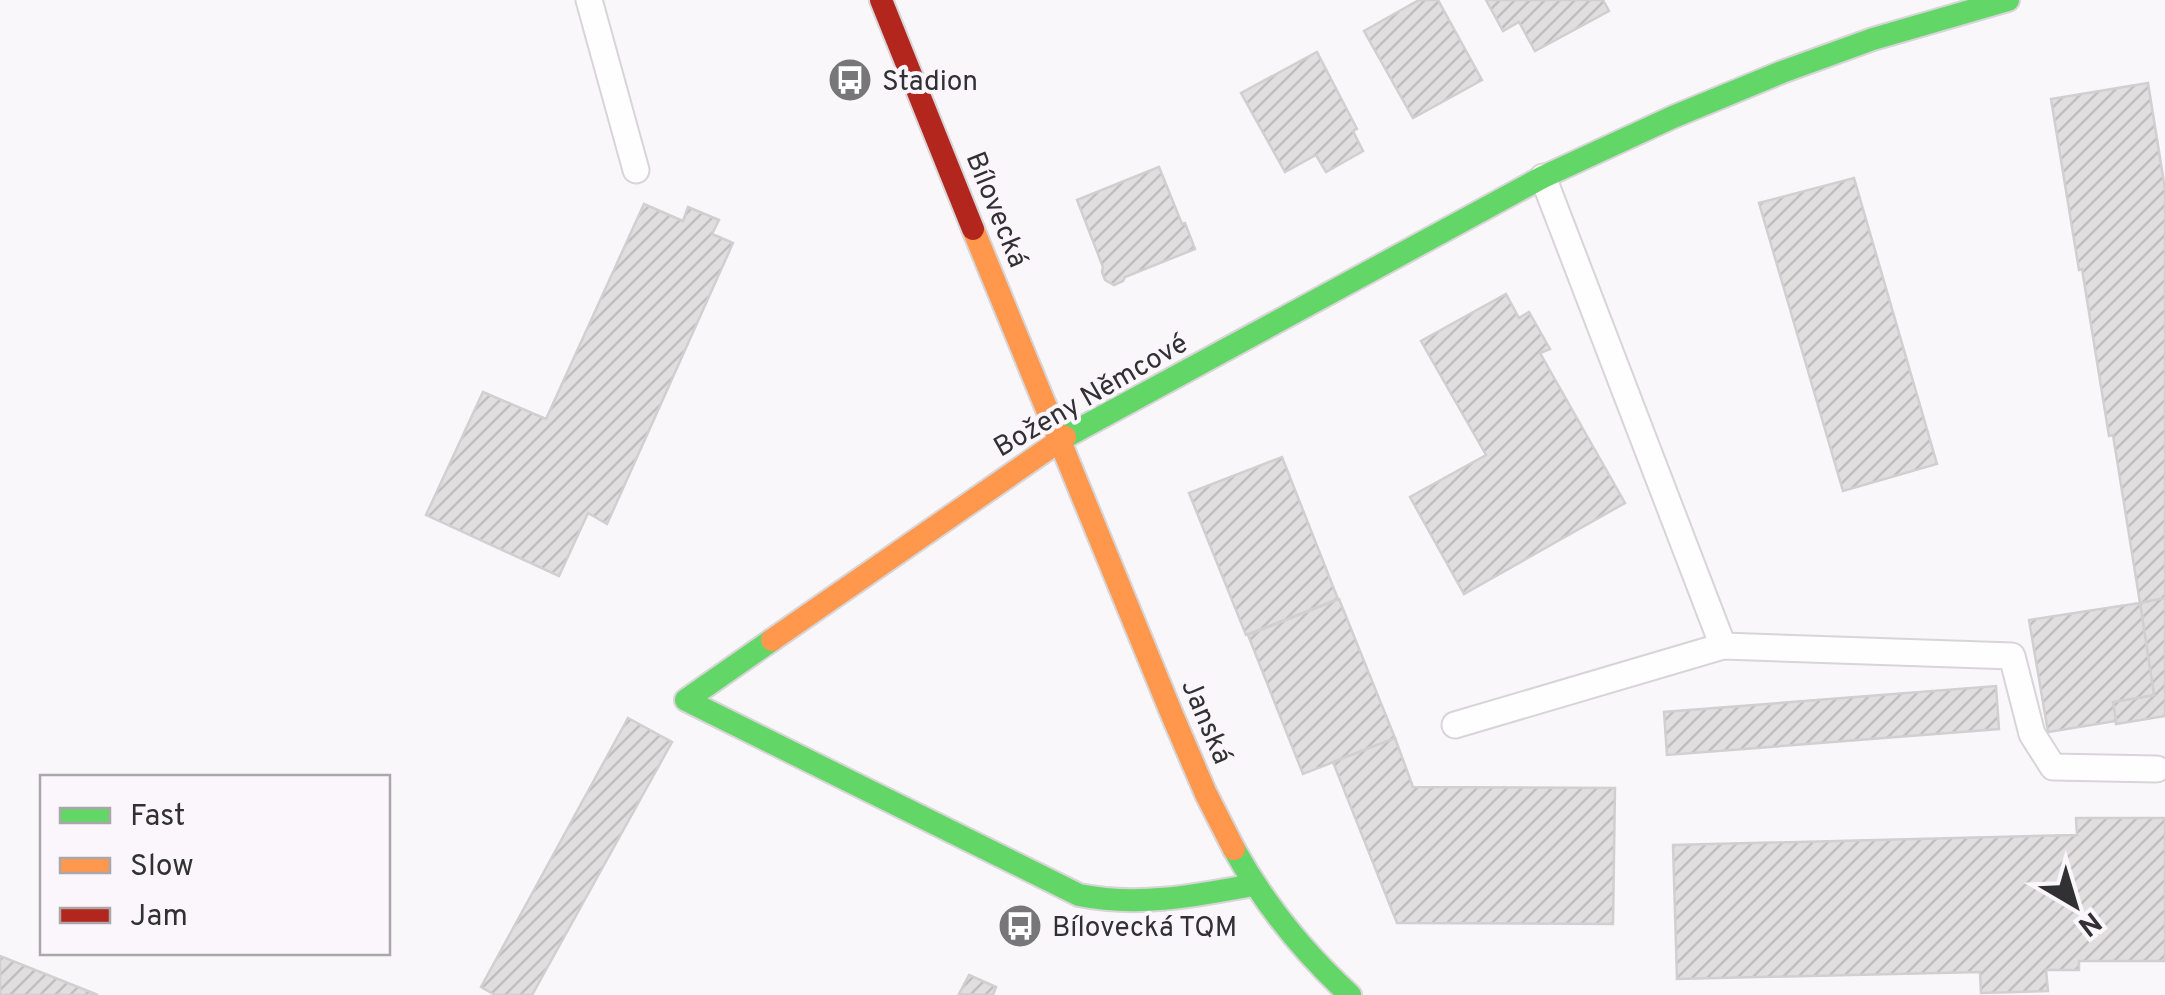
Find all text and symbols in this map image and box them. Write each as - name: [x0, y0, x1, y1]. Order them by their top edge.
- bus stop icon: Stadion: [827, 57, 873, 103]
- place label: Stadion: [882, 65, 978, 101]
- street label: Bílovecká: [956, 147, 1035, 273]
- street label: Boženy Němcové: [988, 326, 1195, 467]
- street label: Janská: [1171, 674, 1239, 770]
- legend: [40, 775, 390, 955]
- text: Fast: [130, 799, 185, 836]
- text: Slow: [130, 849, 194, 886]
- north arrow: [2025, 855, 2125, 955]
- text: Jam: [130, 899, 188, 936]
- text: N: [2070, 902, 2108, 943]
- bus stop icon: Bílovecká TQM: [997, 903, 1043, 949]
- place label: Bílovecká TQM: [1052, 911, 1237, 947]

